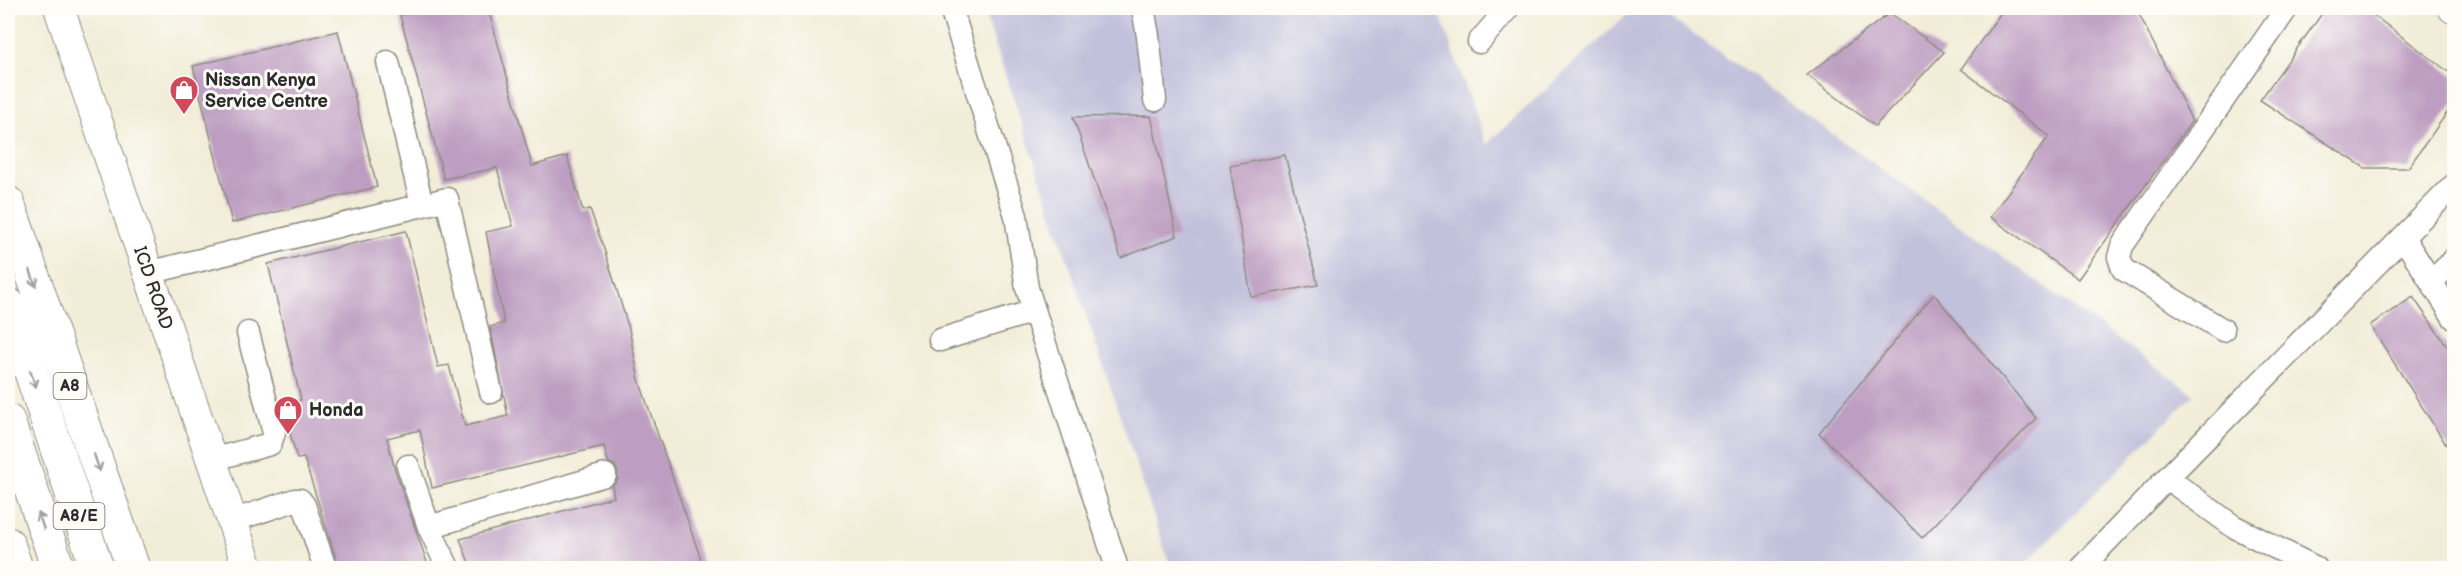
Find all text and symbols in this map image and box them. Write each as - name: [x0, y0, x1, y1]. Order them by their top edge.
- place label: Nissan Kenya Service Centre: [205, 70, 328, 112]
- shop icon: Nissan Kenya Service Centre: [168, 74, 200, 116]
- street label: ICD ROAD: [129, 244, 177, 332]
- one-way arrow: [29, 268, 40, 287]
- one-way arrow: [29, 369, 40, 388]
- road number: A8: [54, 373, 86, 399]
- shop icon: Honda: [272, 394, 304, 436]
- place label: Honda: [309, 400, 363, 421]
- one-way arrow: [92, 453, 103, 472]
- road number: A8/E: [54, 503, 104, 529]
- one-way arrow: [35, 512, 46, 531]

